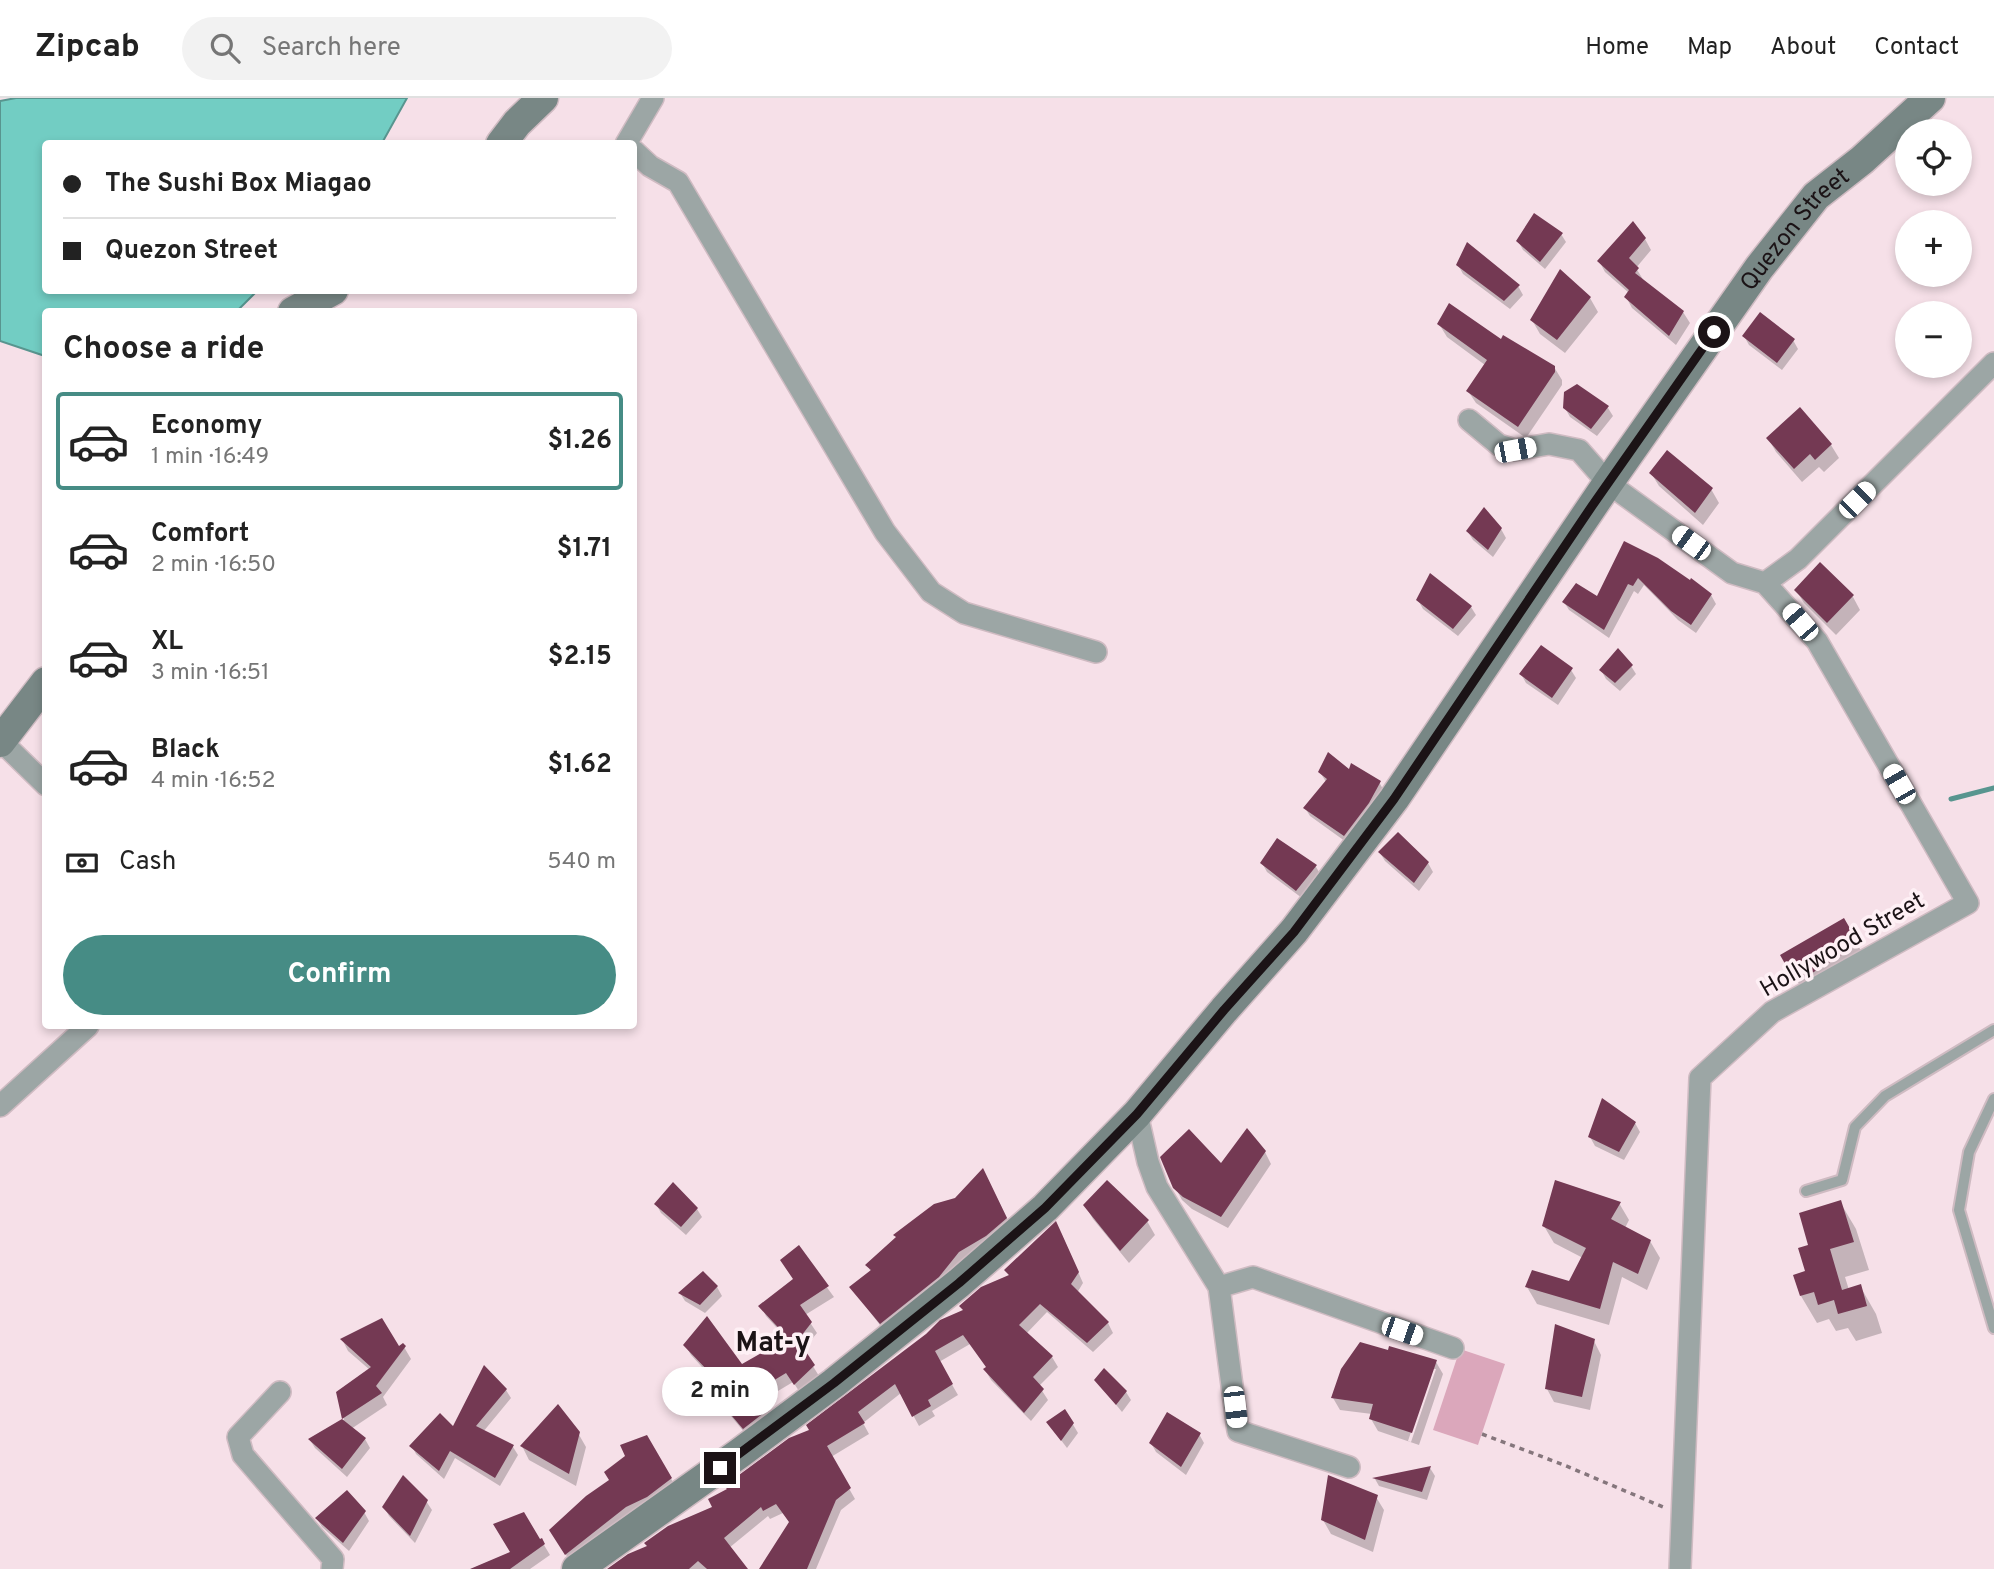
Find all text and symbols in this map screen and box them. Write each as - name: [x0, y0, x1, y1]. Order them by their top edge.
- search box: [182, 17, 672, 80]
- text: Zipcab: [35, 27, 140, 69]
- icon: search: [206, 29, 244, 67]
- text: Search here: [262, 32, 401, 65]
- text: Home: [1585, 33, 1649, 63]
- text: Map: [1687, 33, 1732, 63]
- text: About: [1770, 33, 1836, 63]
- text: Contact: [1874, 33, 1959, 63]
- map controls: [1895, 119, 1972, 378]
- button: locate: [1895, 119, 1972, 196]
- street label: Quezon Street: [1734, 162, 1856, 298]
- text: The Sushi Box Miagao: [105, 168, 372, 201]
- button: +: [1895, 210, 1972, 287]
- text: Quezon Street: [105, 235, 278, 268]
- button: −: [1895, 301, 1972, 378]
- route start: [1698, 316, 1730, 348]
- text: Choose a ride: [63, 330, 264, 370]
- icon: car: [67, 410, 130, 473]
- text: Economy: [151, 410, 262, 443]
- text: $1.26: [548, 425, 612, 458]
- car: [1493, 436, 1538, 464]
- text: 1 min · 16:49: [151, 443, 269, 472]
- car: [1835, 478, 1880, 522]
- icon: car: [67, 518, 130, 581]
- text: Comfort: [151, 518, 249, 551]
- car: [1668, 522, 1715, 564]
- text: $1.71: [557, 533, 612, 566]
- text: 2 min · 16:50: [151, 551, 276, 580]
- car: [1779, 599, 1822, 645]
- icon: car: [67, 626, 130, 689]
- text: XL: [151, 626, 183, 659]
- text: $2.15: [548, 641, 612, 674]
- text: 3 min · 16:51: [151, 659, 270, 688]
- icon: car: [67, 734, 130, 797]
- text: Black: [151, 734, 220, 767]
- text: $1.62: [548, 749, 612, 782]
- car: [1880, 761, 1919, 807]
- text: 4 min · 16:52: [151, 767, 276, 796]
- icon: cash: [63, 844, 101, 882]
- text: Cash: [119, 846, 176, 879]
- text: 540 m: [547, 848, 616, 877]
- street label: Hollywood Street: [1755, 886, 1931, 1005]
- button: Confirm: [63, 935, 616, 1015]
- car: [1379, 1314, 1426, 1348]
- district label: Mat-y: [735, 1326, 811, 1362]
- callout: 2 min: [662, 1366, 778, 1416]
- text: 2 min: [690, 1377, 750, 1406]
- car: [1223, 1385, 1248, 1429]
- route end: [704, 1452, 736, 1484]

